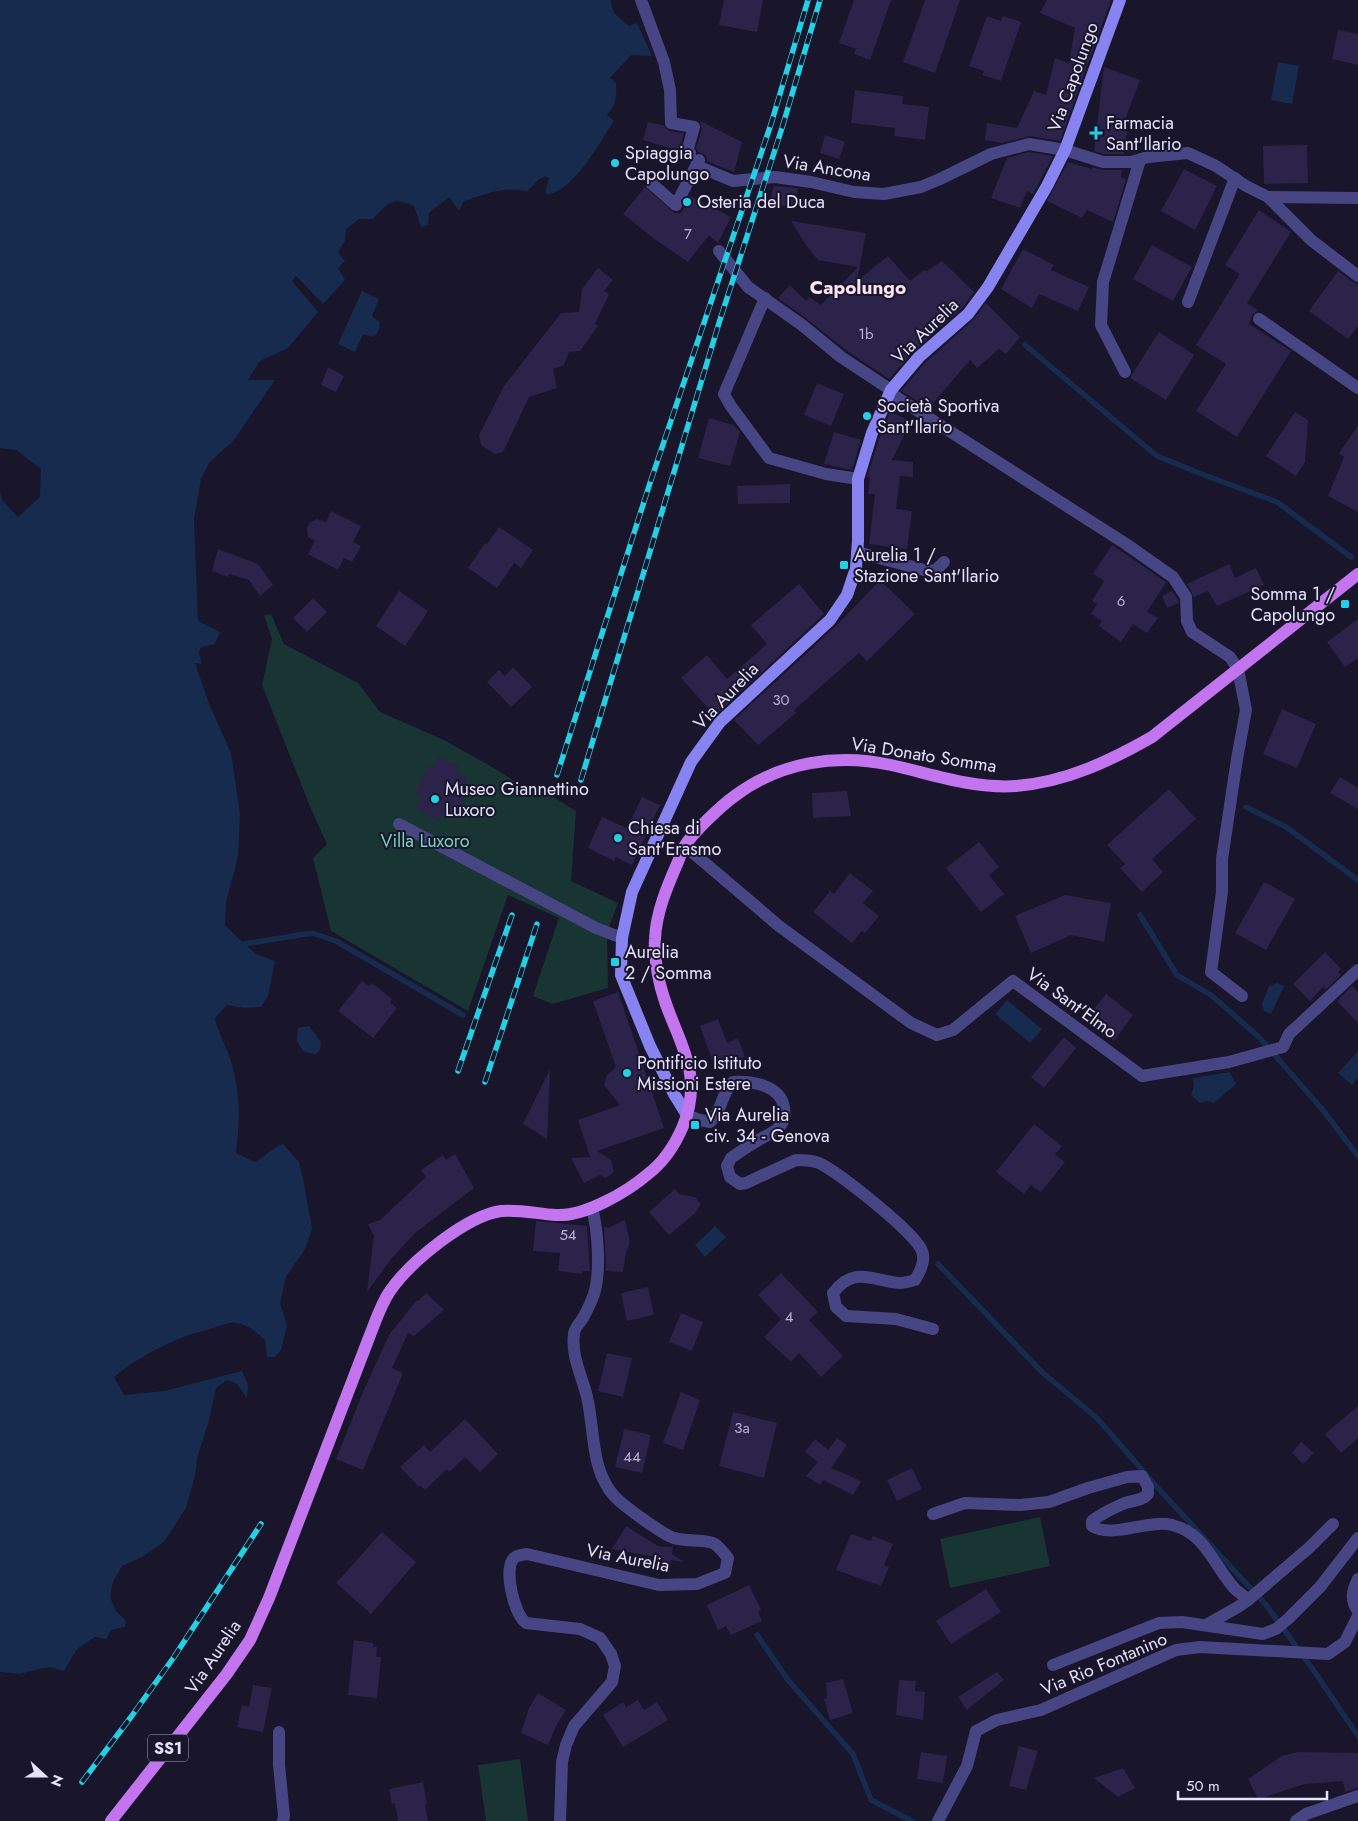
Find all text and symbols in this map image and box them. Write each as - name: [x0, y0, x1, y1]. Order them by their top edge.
- street label: Via Capolungo: [1041, 18, 1105, 135]
- place label: Farmacia Sant'Ilario: [1106, 110, 1181, 157]
- marker: Farmacia Sant'Ilario: [1090, 127, 1102, 139]
- place label: Spiaggia Capolungo: [625, 140, 709, 187]
- street label: Via Ancona: [781, 148, 873, 188]
- marker: Spiaggia Capolungo: [609, 157, 621, 169]
- place label: Osteria del Duca: [697, 189, 825, 215]
- marker: Osteria del Duca: [681, 196, 693, 208]
- house number: 7: [684, 223, 692, 245]
- district label: Capolungo: [810, 274, 906, 301]
- street label: Via Aurelia: [886, 292, 964, 370]
- house number: 1b: [858, 323, 874, 345]
- place label: Società Sportiva Sant'Ilario: [877, 393, 999, 440]
- marker: Società Sportiva Sant'Ilario: [861, 410, 873, 422]
- place label: Aurelia 1 / Stazione Sant'Ilario: [854, 542, 999, 589]
- marker: Aurelia 1 / Stazione Sant'Ilario: [838, 559, 850, 571]
- place label: Somma 1 / Capolungo: [1250, 581, 1335, 628]
- house number: 6: [1117, 590, 1125, 612]
- marker: Somma 1 / Capolungo: [1339, 598, 1351, 610]
- street label: Via Aurelia: [687, 657, 765, 735]
- house number: 30: [772, 689, 790, 711]
- street label: Via Donato Somma: [849, 731, 999, 779]
- place label: Museo Giannettino Luxoro: [445, 776, 589, 823]
- marker: Museo Giannettino Luxoro: [429, 793, 441, 805]
- place label: Chiesa di Sant'Erasmo: [628, 815, 721, 862]
- park label: Villa Luxoro: [381, 828, 470, 854]
- marker: Chiesa di Sant'Erasmo: [612, 832, 624, 844]
- place label: Aurelia 2 / Somma: [625, 939, 712, 986]
- marker: Aurelia 2 / Somma: [609, 956, 621, 968]
- street label: Via Sant'Elmo: [1021, 961, 1123, 1045]
- place label: Pontificio Istituto Missioni Estere: [637, 1050, 762, 1097]
- marker: Pontificio Istituto Missioni Estere: [621, 1067, 633, 1079]
- place label: Via Aurelia civ. 34 - Genova: [705, 1102, 830, 1149]
- marker: Via Aurelia civ. 34 - Genova: [689, 1119, 701, 1131]
- house number: 54: [559, 1224, 577, 1246]
- house number: 4: [785, 1306, 794, 1328]
- house number: 3a: [734, 1417, 750, 1439]
- house number: 44: [623, 1446, 641, 1468]
- street label: Via Aurelia: [584, 1537, 672, 1579]
- street label: Via Aurelia: [179, 1615, 247, 1699]
- street label: Via Rio Fontanino: [1037, 1626, 1171, 1702]
- road number: SS1: [148, 1735, 188, 1762]
- north arrow: [20, 1751, 70, 1801]
- scale bar: [1178, 1768, 1327, 1800]
- text: N: [46, 1772, 68, 1789]
- text: 50 m: [1186, 1775, 1220, 1797]

